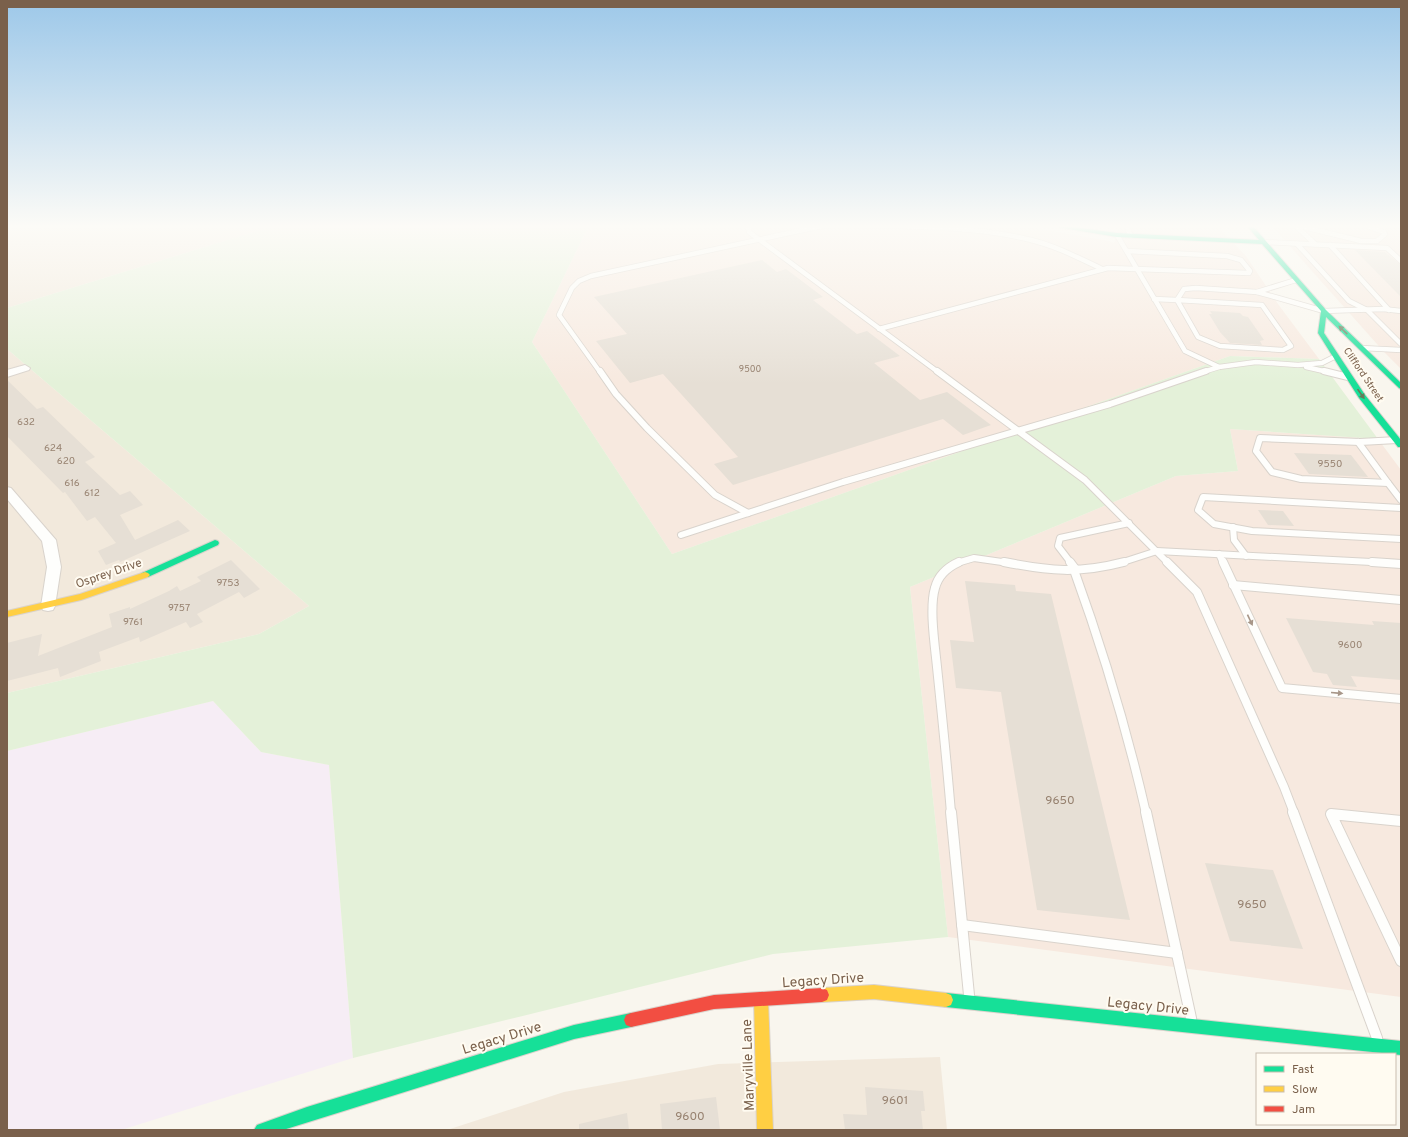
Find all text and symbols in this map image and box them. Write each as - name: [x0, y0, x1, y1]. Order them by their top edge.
- one-way arrow: [1338, 325, 1348, 335]
- street label: Clifford Street: [1340, 345, 1386, 405]
- house number: 9500: [739, 364, 761, 375]
- one-way arrow: [1357, 389, 1365, 400]
- house number: 632: [17, 416, 35, 429]
- house number: 624: [44, 442, 62, 455]
- house number: 620: [57, 455, 75, 468]
- house number: 9550: [1318, 458, 1342, 471]
- house number: 616: [64, 477, 80, 490]
- house number: 612: [84, 487, 100, 500]
- street label: Osprey Drive: [74, 555, 144, 593]
- house number: 9753: [216, 577, 240, 590]
- house number: 9757: [168, 602, 190, 615]
- one-way arrow: [1247, 615, 1253, 626]
- house number: 9761: [123, 616, 143, 629]
- house number: 9600: [1338, 639, 1362, 652]
- one-way arrow: [1331, 690, 1343, 697]
- house number: 9650: [1045, 793, 1075, 809]
- house number: 9650: [1237, 897, 1267, 913]
- street label: Legacy Drive: [781, 970, 865, 992]
- street label: Legacy Drive: [1106, 994, 1190, 1020]
- street label: Legacy Drive: [460, 1019, 544, 1059]
- street label: Maryville Lane: [739, 1019, 759, 1111]
- legend: [1256, 1053, 1396, 1125]
- text: Fast: [1292, 1062, 1314, 1078]
- text: Slow: [1292, 1082, 1318, 1098]
- house number: 9601: [882, 1093, 908, 1109]
- text: Jam: [1292, 1102, 1315, 1118]
- house number: 9600: [675, 1109, 705, 1125]

